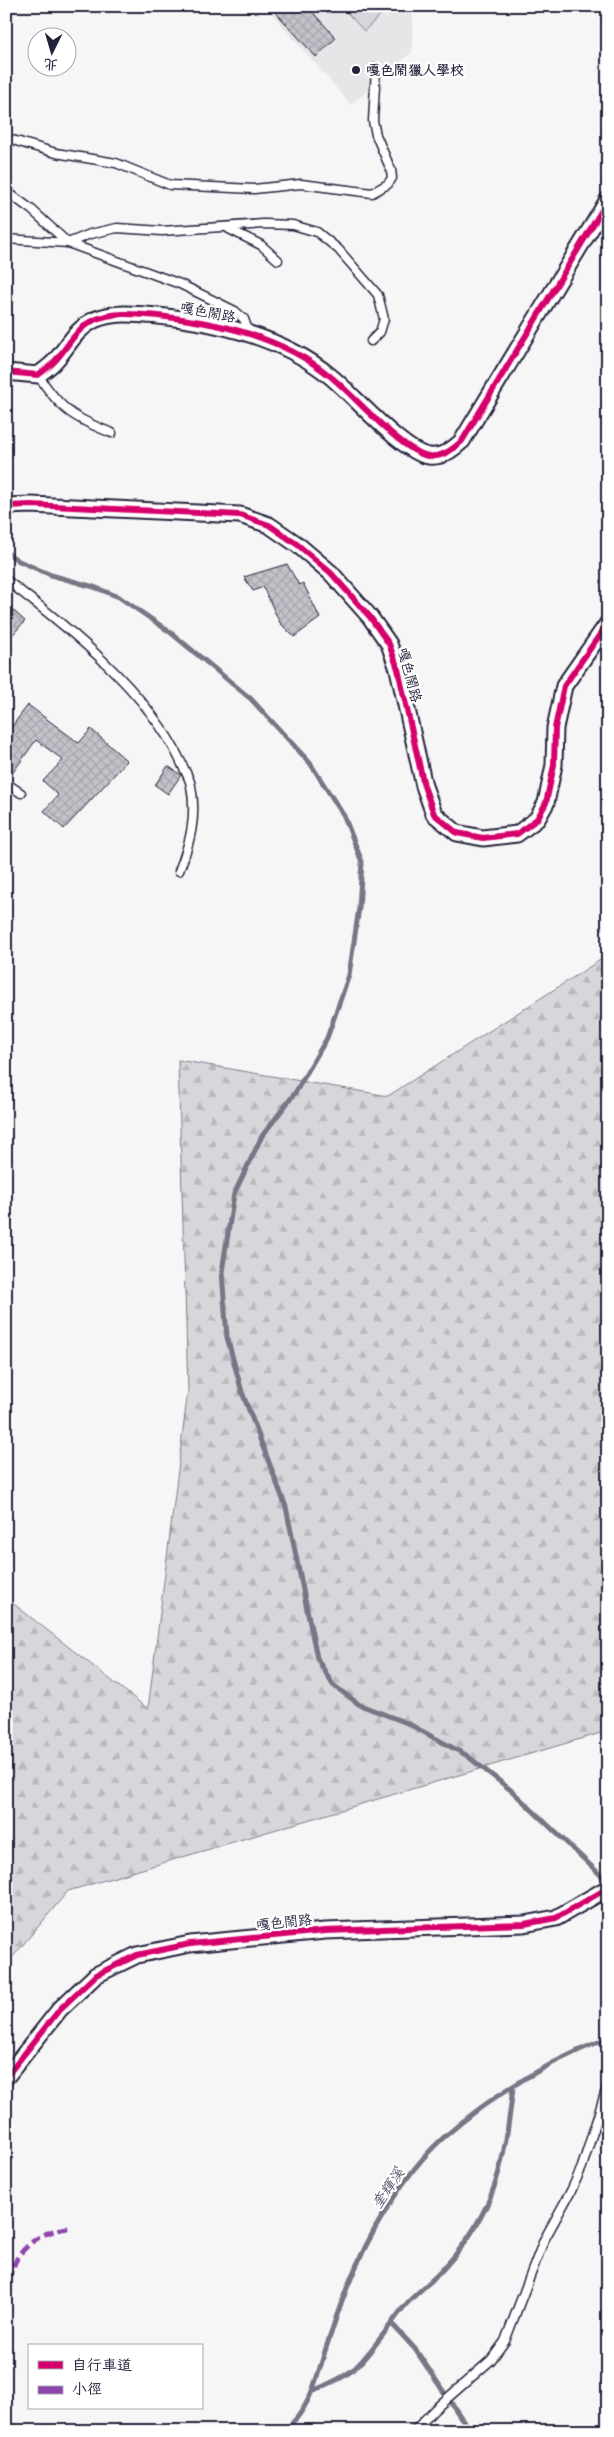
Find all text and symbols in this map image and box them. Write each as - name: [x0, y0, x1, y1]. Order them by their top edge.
- north arrow: [28, 28, 78, 78]
- text: 北: [43, 55, 59, 75]
- place label: 嘎色鬧獵人學校: [366, 61, 464, 79]
- marker: 嘎色鬧獵人學校: [350, 64, 362, 76]
- street label: 嘎色鬧路: [179, 298, 237, 326]
- street label: 嘎色鬧路: [394, 646, 426, 704]
- street label: 嘎色鬧路: [255, 1910, 313, 1934]
- water label: 奎輝溪: [367, 2163, 409, 2212]
- legend: [28, 2344, 202, 2410]
- text: 自行車道: [72, 2355, 132, 2375]
- text: 小徑: [72, 2379, 102, 2399]

